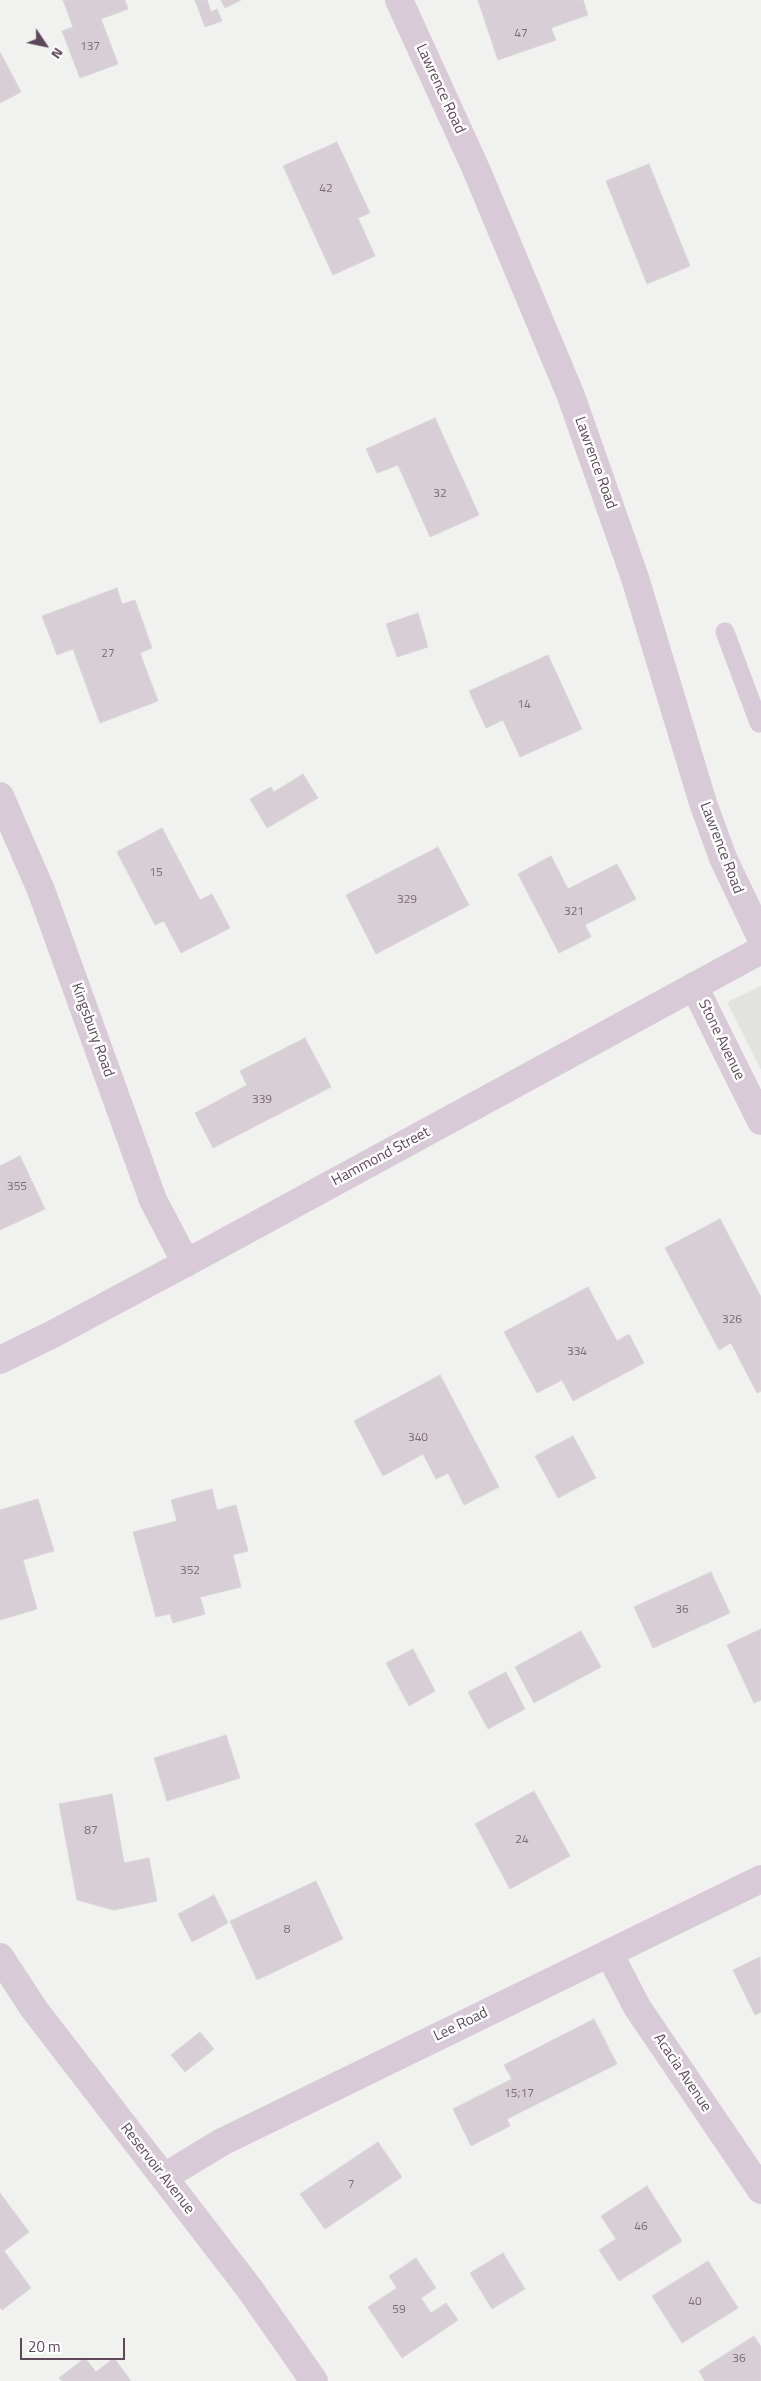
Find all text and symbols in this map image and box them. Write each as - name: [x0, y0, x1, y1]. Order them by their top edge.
- north arrow: [20, 20, 70, 70]
- house number: 47: [514, 27, 528, 41]
- house number: 137: [80, 40, 100, 54]
- street label: Lawrence Road: [411, 41, 469, 137]
- text: N: [46, 44, 69, 64]
- house number: 42: [319, 182, 333, 196]
- street label: Lawrence Road: [570, 415, 620, 511]
- house number: 32: [433, 487, 447, 501]
- house number: 27: [101, 647, 115, 661]
- house number: 14: [517, 698, 531, 712]
- street label: Lawrence Road: [695, 800, 747, 896]
- house number: 15: [149, 866, 163, 880]
- house number: 329: [397, 893, 417, 907]
- house number: 321: [564, 905, 584, 919]
- street label: Kingsbury Road: [67, 981, 117, 1079]
- street label: Stone Avenue: [694, 997, 748, 1083]
- house number: 339: [252, 1093, 272, 1107]
- street label: Hammond Street: [329, 1124, 433, 1190]
- house number: 355: [7, 1180, 27, 1194]
- house number: 326: [722, 1313, 742, 1327]
- house number: 334: [567, 1345, 587, 1359]
- house number: 340: [408, 1431, 428, 1445]
- house number: 352: [180, 1564, 200, 1578]
- house number: 36: [675, 1603, 689, 1617]
- house number: 87: [84, 1824, 98, 1838]
- house number: 24: [515, 1833, 529, 1847]
- house number: 8: [284, 1923, 290, 1937]
- street label: Lee Road: [431, 2004, 491, 2046]
- street label: Acacia Avenue: [649, 2030, 715, 2116]
- house number: 15;17: [504, 2087, 534, 2101]
- street label: Reservoir Avenue: [116, 2120, 198, 2218]
- house number: 7: [348, 2178, 354, 2192]
- house number: 46: [634, 2220, 648, 2234]
- house number: 40: [688, 2295, 702, 2309]
- house number: 59: [392, 2303, 406, 2317]
- scale bar: [22, 2328, 128, 2360]
- text: 20 m: [28, 2335, 61, 2358]
- house number: 36: [732, 2352, 746, 2366]

